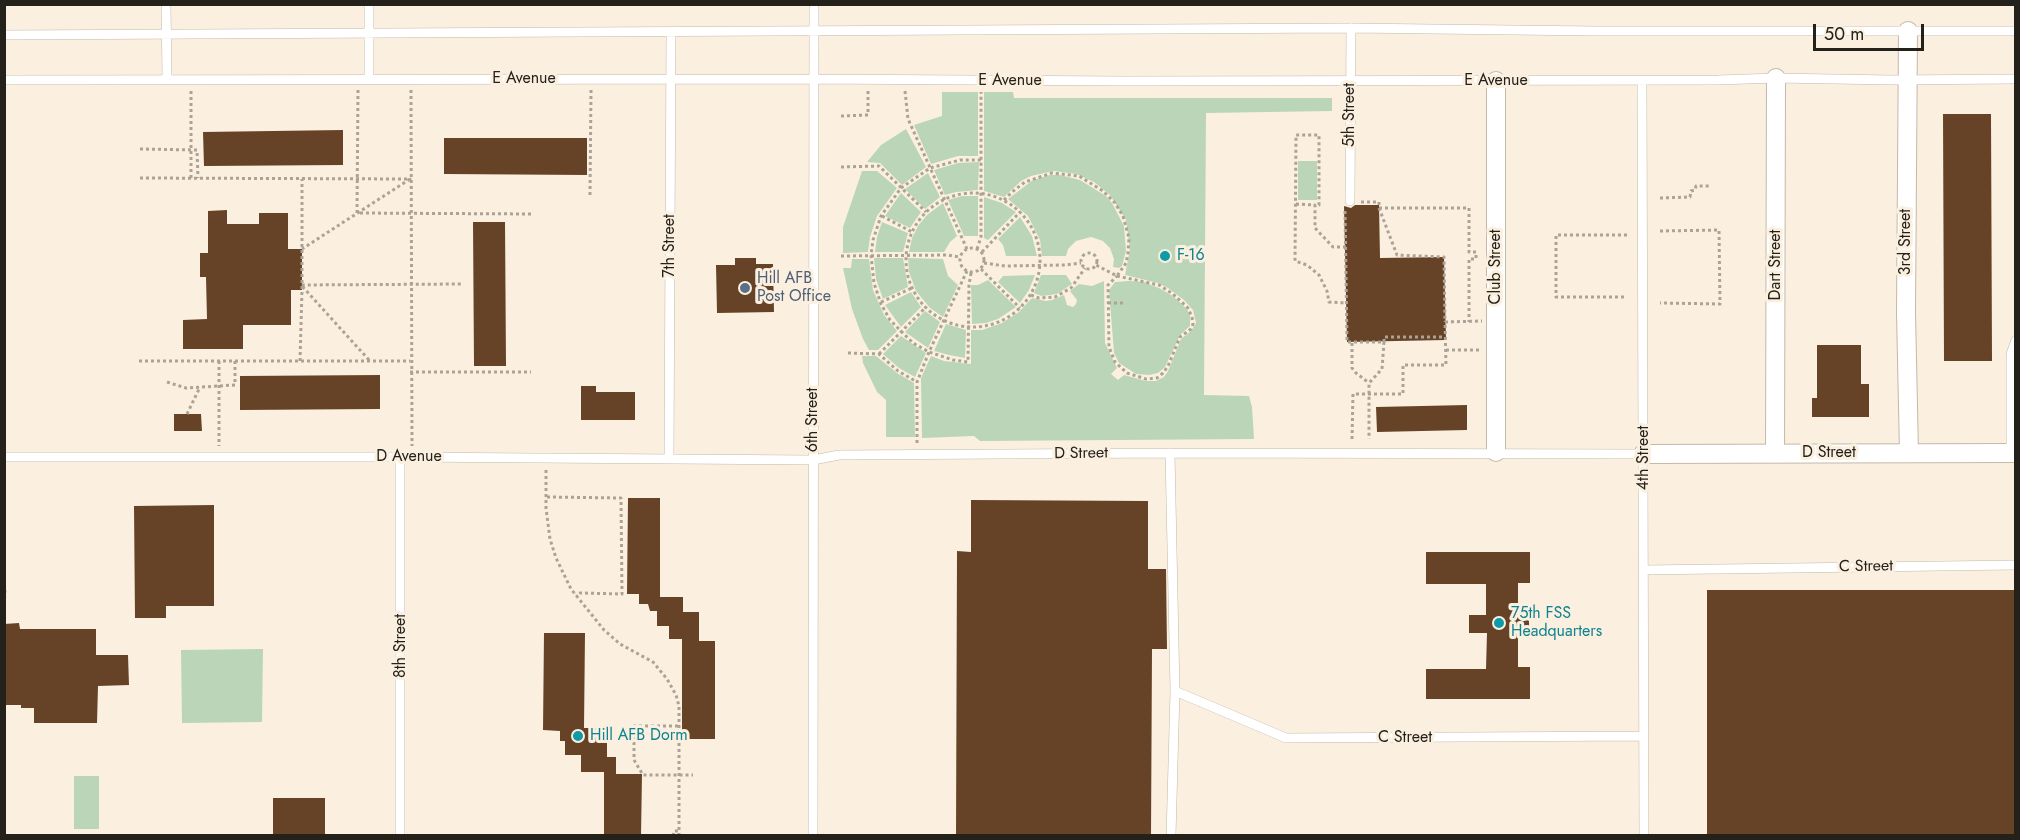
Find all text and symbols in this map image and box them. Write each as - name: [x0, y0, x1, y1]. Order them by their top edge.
- scale bar: [1816, 12, 1927, 50]
- text: 50 m: [1824, 21, 1864, 47]
- street label: E Avenue: [492, 69, 556, 89]
- street label: E Avenue: [978, 71, 1042, 91]
- street label: E Avenue: [1464, 71, 1528, 91]
- street label: 5th Street: [1340, 83, 1360, 147]
- street label: 3rd Street: [1896, 209, 1916, 275]
- street label: 7th Street: [660, 214, 680, 278]
- street label: Club Street: [1486, 229, 1506, 305]
- street label: Dart Street: [1766, 230, 1786, 300]
- place label: F-16: [1177, 246, 1205, 266]
- marker: F-16: [1158, 249, 1172, 263]
- place label: Hill AFB Post Office: [757, 269, 831, 307]
- marker: Hill AFB Post Office: [738, 281, 752, 295]
- street label: 6th Street: [803, 388, 823, 452]
- street label: 4th Street: [1634, 426, 1654, 490]
- street label: D Street: [1802, 443, 1856, 463]
- street label: D Street: [1054, 444, 1108, 464]
- street label: D Avenue: [376, 447, 442, 467]
- street label: C Street: [1839, 557, 1893, 577]
- place label: 75th FSS Headquarters: [1511, 604, 1602, 642]
- street label: 8th Street: [391, 614, 411, 678]
- marker: 75th FSS Headquarters: [1492, 616, 1506, 630]
- place label: Hill AFB Dorm: [590, 726, 688, 746]
- street label: C Street: [1378, 728, 1432, 748]
- marker: Hill AFB Dorm: [571, 729, 585, 743]

